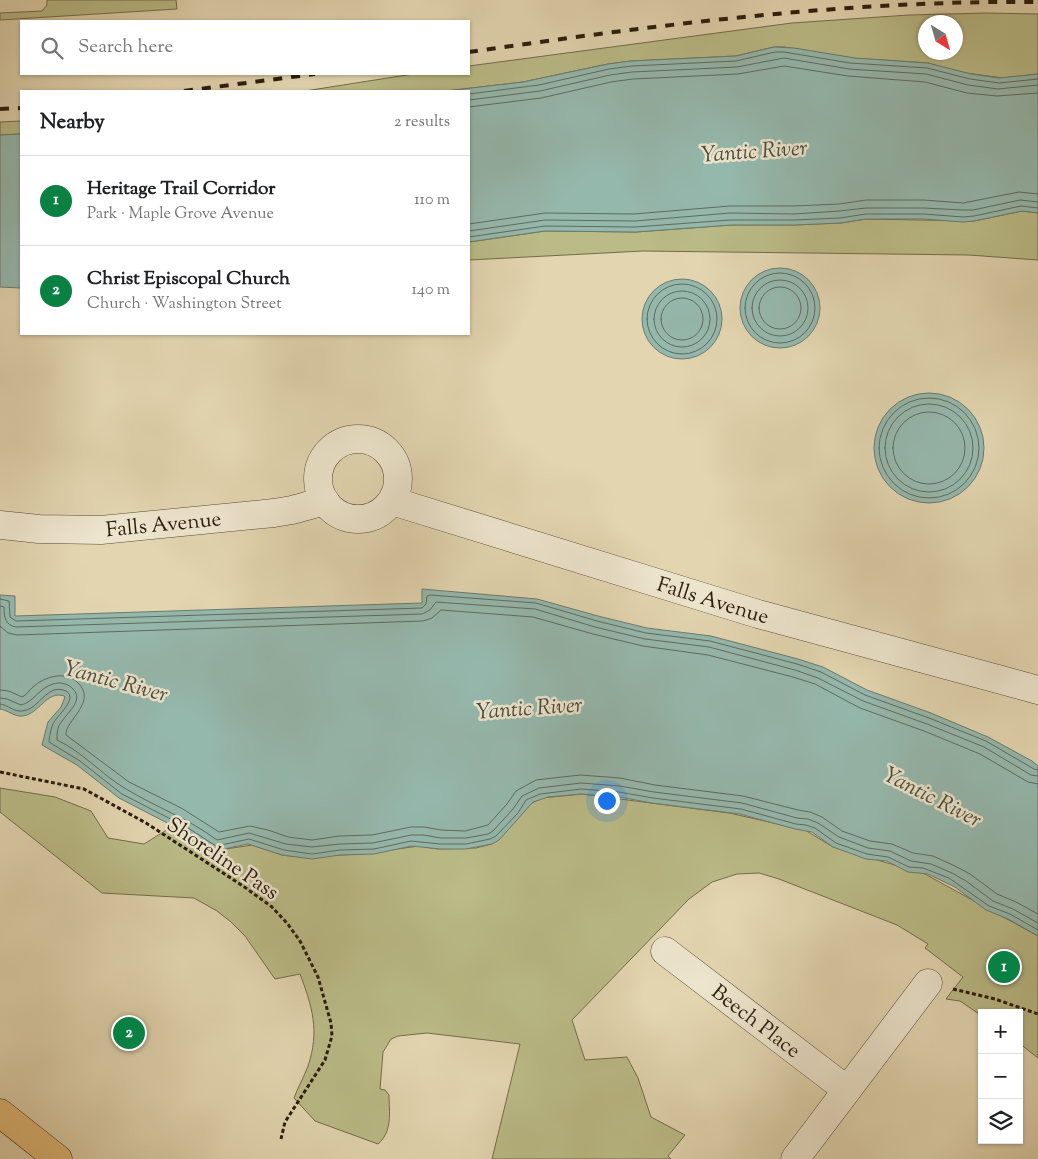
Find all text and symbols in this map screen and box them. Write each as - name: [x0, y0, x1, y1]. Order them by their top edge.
- north arrow: [918, 15, 963, 60]
- search box: [20, 20, 470, 75]
- icon: search: [38, 34, 66, 62]
- text: Search here: [78, 34, 173, 61]
- text: Nearby: [40, 108, 105, 138]
- text: 2 results: [394, 111, 450, 134]
- water label: Yantic River: [700, 133, 809, 173]
- text: Heritage Trail Corridor: [87, 176, 275, 203]
- text: 1: [53, 189, 59, 212]
- text: 110 m: [414, 189, 450, 212]
- text: Park · Maple Grove Avenue: [87, 203, 274, 226]
- text: Christ Episcopal Church: [87, 266, 290, 293]
- text: 2: [52, 279, 60, 302]
- text: 140 m: [412, 279, 450, 302]
- text: Church · Washington Street: [87, 293, 282, 316]
- street label: Falls Avenue: [105, 505, 223, 546]
- street label: Falls Avenue: [653, 571, 772, 633]
- water label: Yantic River: [60, 654, 171, 712]
- water label: Yantic River: [475, 690, 584, 730]
- water label: Yantic River: [877, 760, 987, 837]
- your location: [594, 788, 620, 814]
- street label: Shoreline Pass: [160, 811, 284, 908]
- pin: 1: [988, 948, 1020, 986]
- street label: Beech Place: [704, 978, 806, 1066]
- map controls: [978, 1009, 1023, 1144]
- button: +: [978, 1009, 1023, 1054]
- pin: 2: [113, 1014, 145, 1052]
- button: −: [978, 1054, 1023, 1099]
- button: layers: [978, 1099, 1023, 1144]

